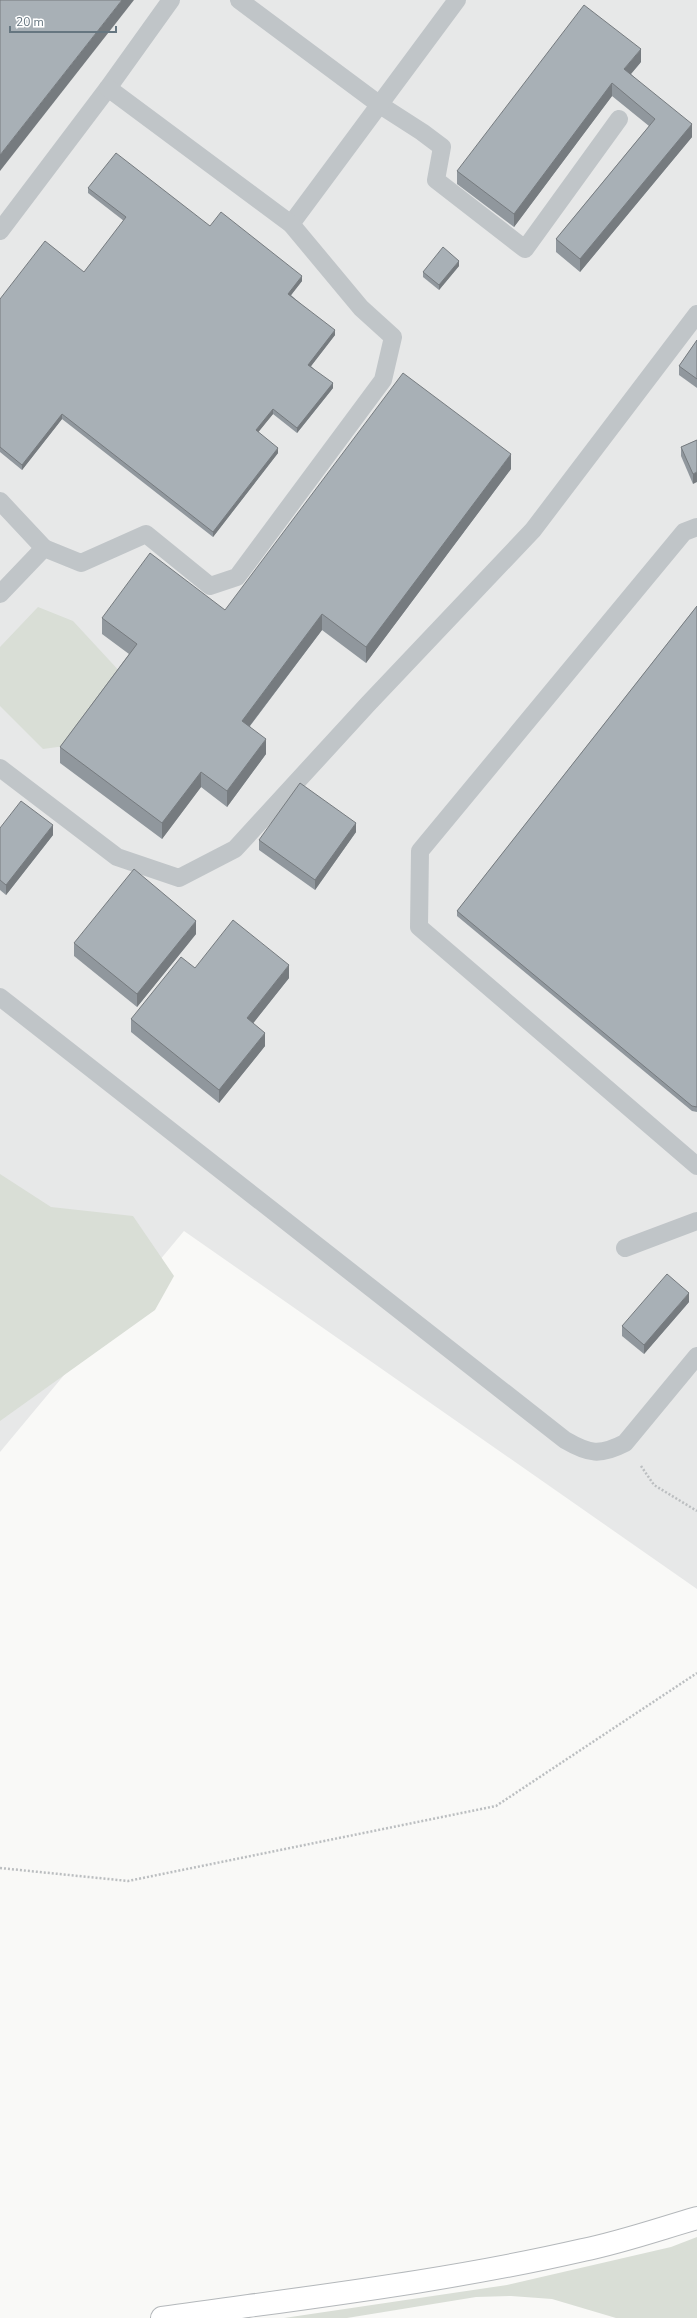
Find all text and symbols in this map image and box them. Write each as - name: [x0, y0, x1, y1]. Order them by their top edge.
- scale bar: [10, 8, 116, 34]
- text: 20 m: [16, 14, 44, 30]

